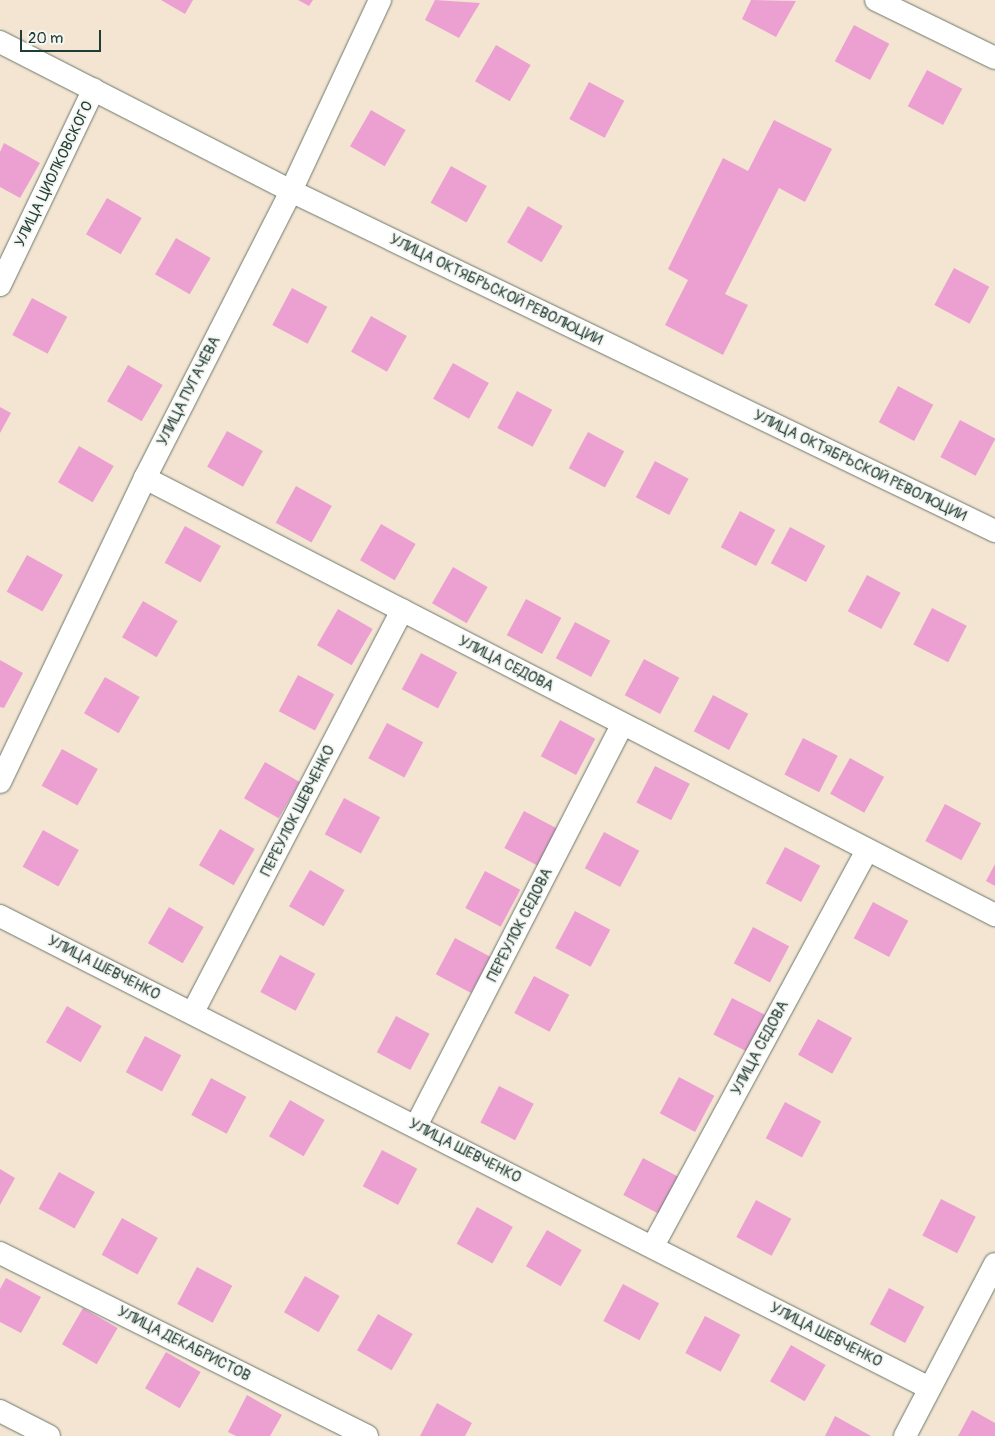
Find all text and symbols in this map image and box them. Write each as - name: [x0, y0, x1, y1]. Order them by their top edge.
- scale bar: [22, 20, 104, 52]
- text: 20 m: [28, 29, 63, 48]
- street label: УЛИЦА ЦИОЛКОВСКОГО: [11, 98, 97, 250]
- street label: УЛИЦА ОКТЯБРЬСКОЙ РЕВОЛЮЦИИ: [387, 230, 605, 350]
- street label: УЛИЦА ПУГАЧЁВА: [154, 333, 224, 449]
- street label: УЛИЦА ОКТЯБРЬСКОЙ РЕВОЛЮЦИИ: [751, 406, 969, 526]
- street label: УЛИЦА СЕДОВА: [455, 632, 557, 696]
- street label: ПЕРЕУЛОК ШЕВЧЕНКО: [257, 743, 339, 879]
- street label: ПЕРЕУЛОК СЕДОВА: [484, 865, 556, 985]
- street label: УЛИЦА ШЕВЧЕНКО: [45, 932, 163, 1004]
- street label: УЛИЦА СЕДОВА: [728, 998, 792, 1098]
- street label: УЛИЦА ШЕВЧЕНКО: [406, 1115, 524, 1187]
- street label: УЛИЦА ШЕВЧЕНКО: [767, 1299, 885, 1371]
- street label: УЛИЦА ДЕКАБРИСТОВ: [114, 1303, 254, 1385]

